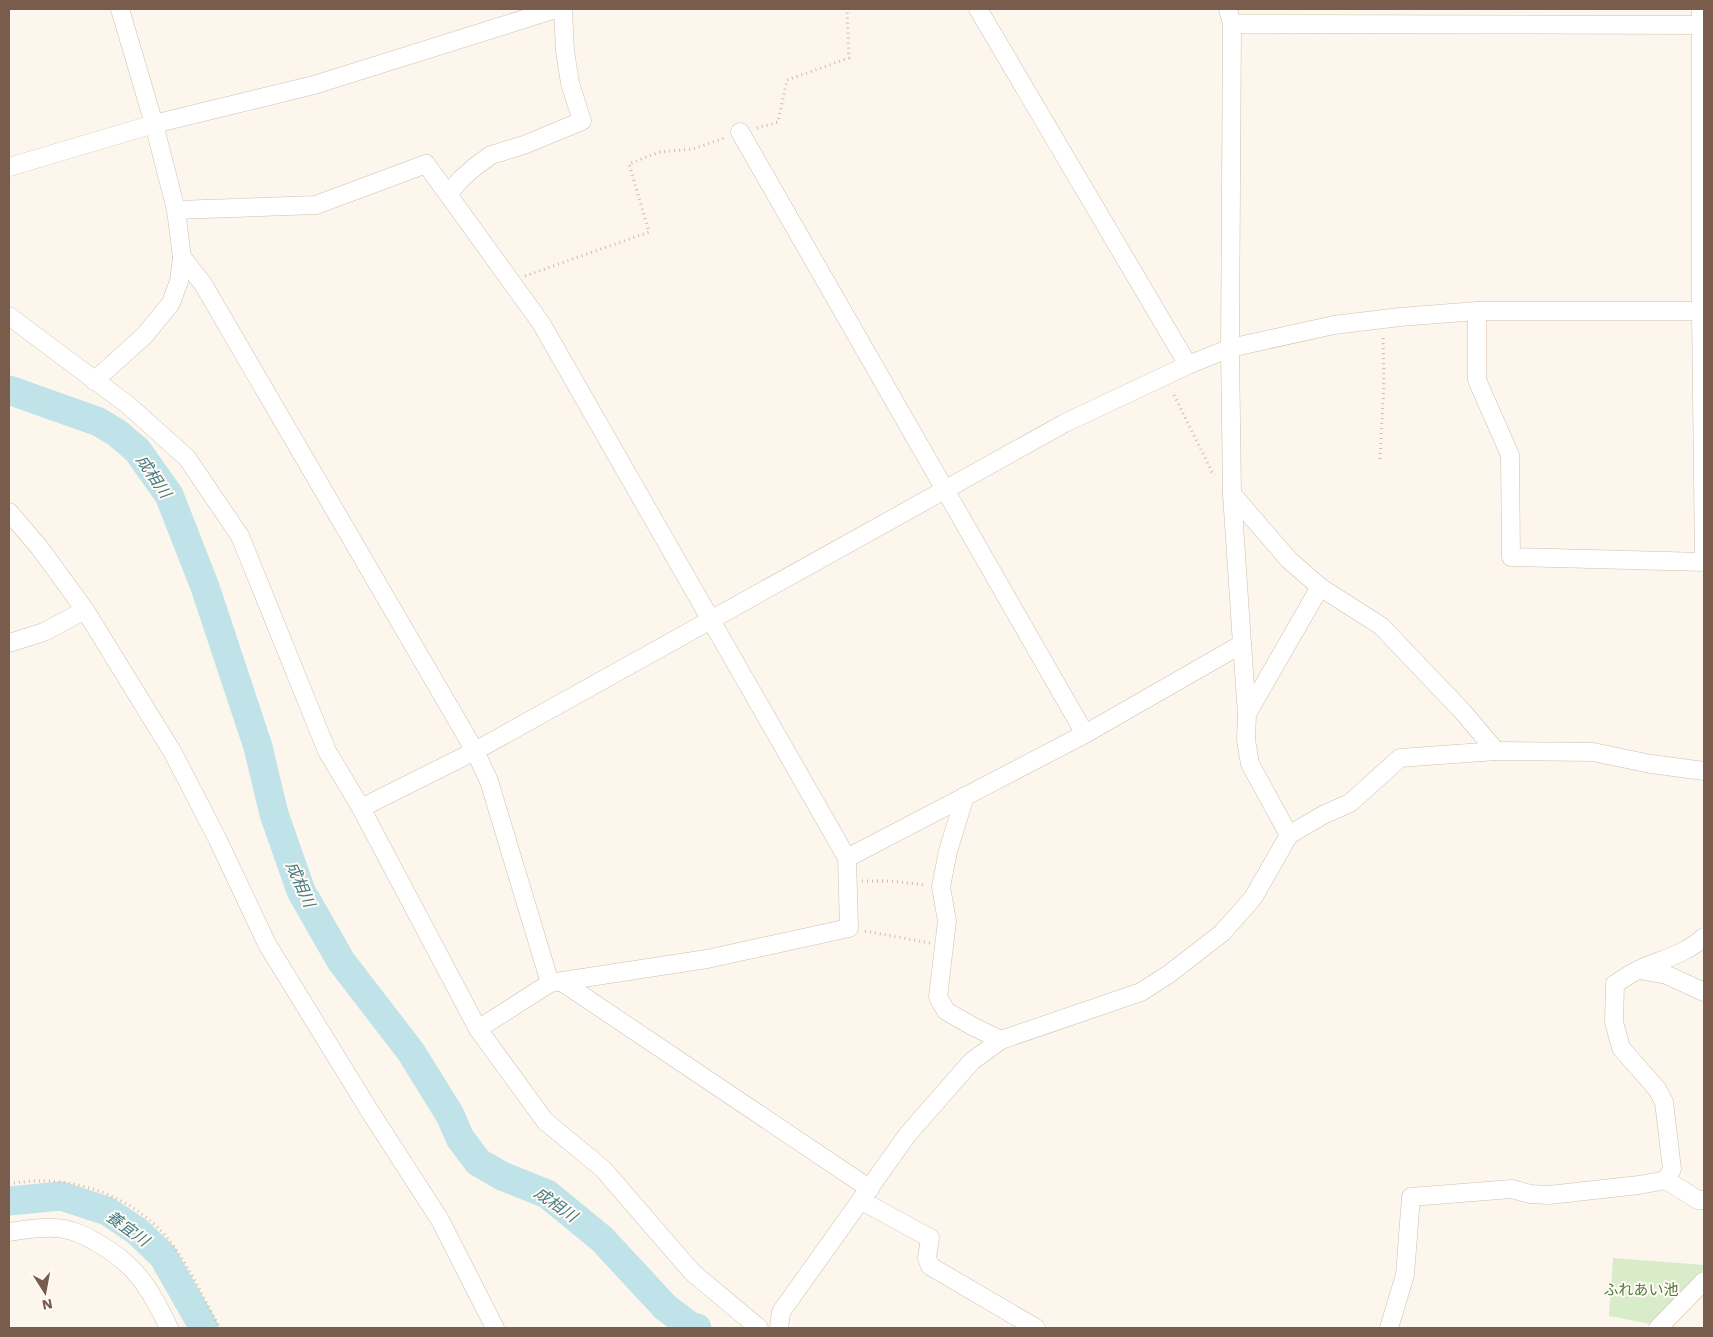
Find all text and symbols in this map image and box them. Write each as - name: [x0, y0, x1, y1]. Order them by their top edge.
- water label: 成相川: [132, 451, 176, 503]
- water label: 成相川: [282, 858, 320, 912]
- water label: 成相川: [531, 1183, 582, 1227]
- water label: 養宜川: [103, 1207, 154, 1251]
- north arrow: [20, 1267, 70, 1317]
- park label: ふれあい池: [1603, 1281, 1679, 1299]
- text: N: [41, 1296, 54, 1314]

